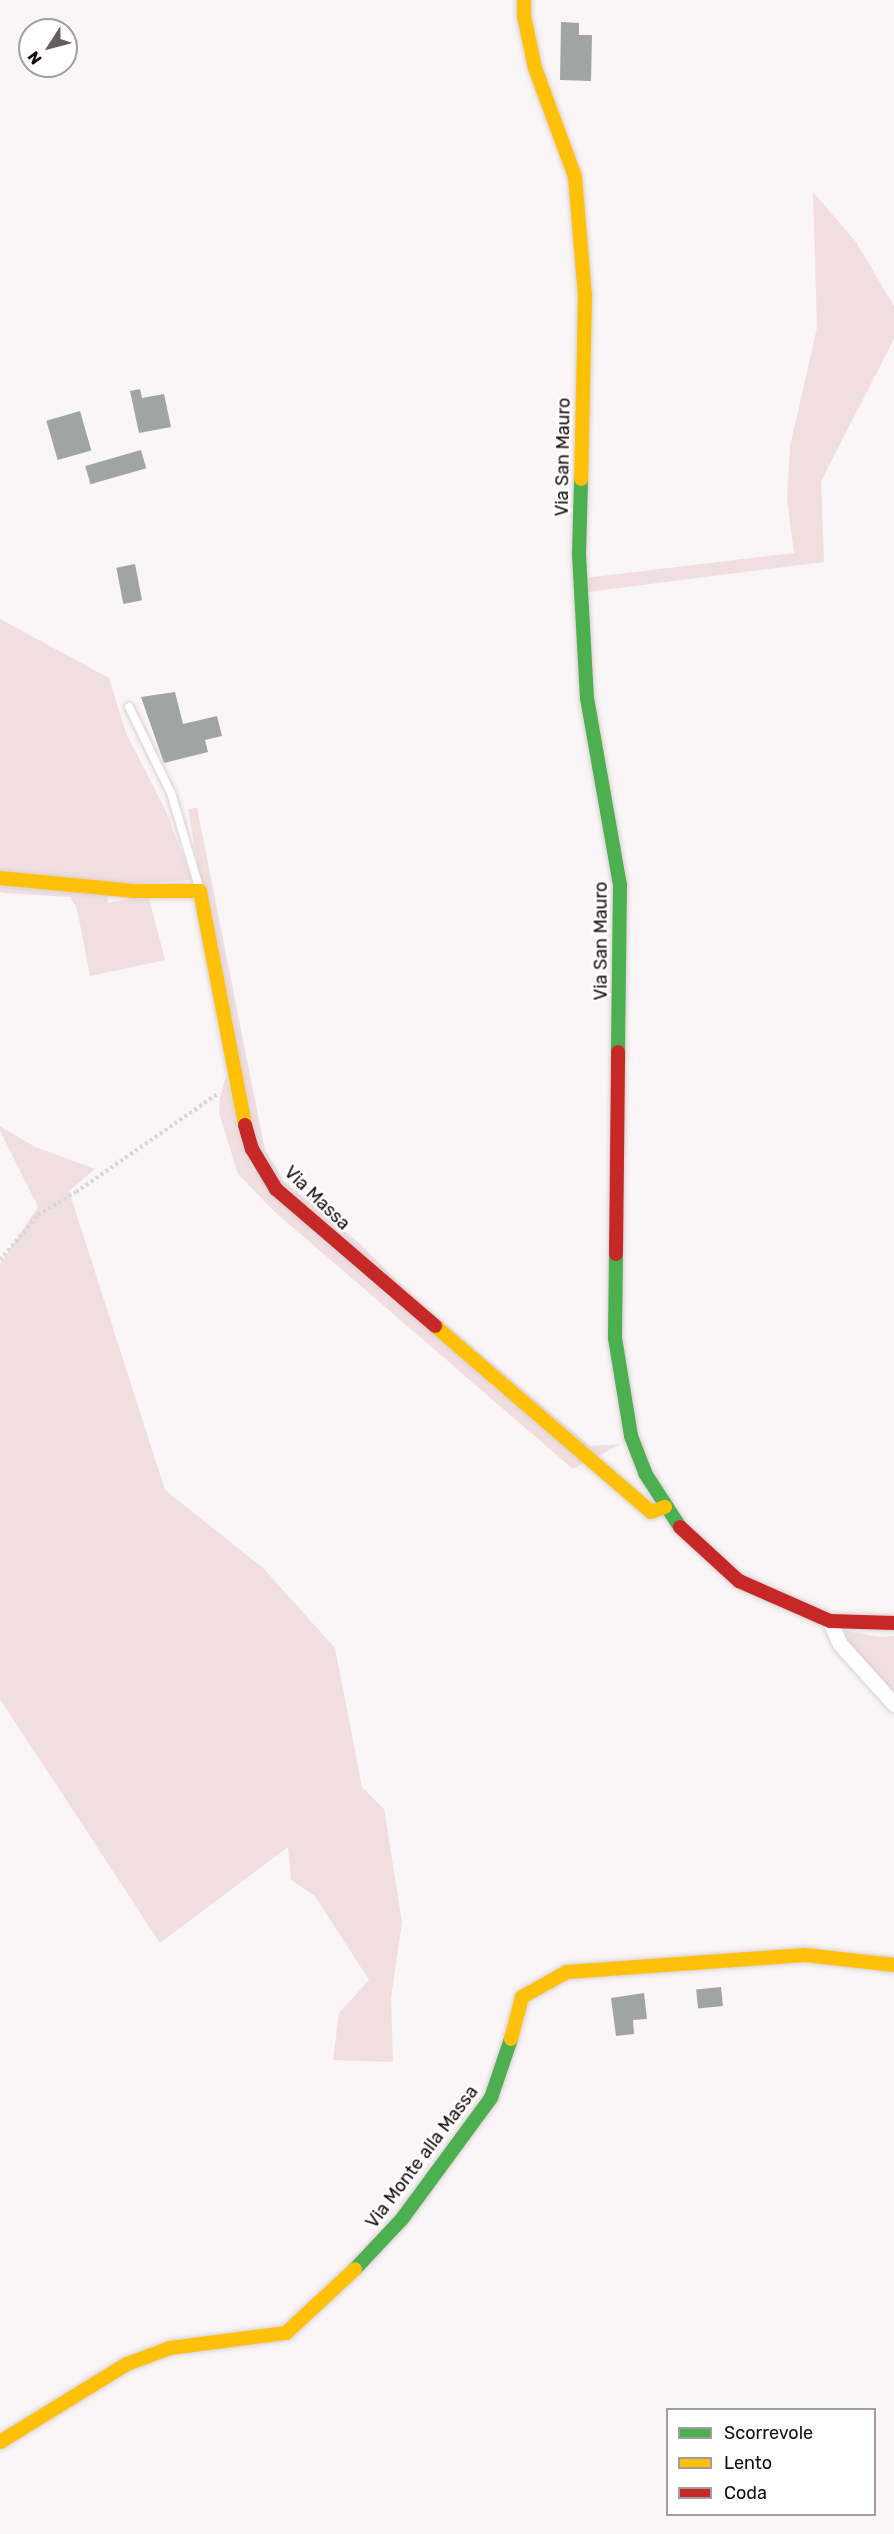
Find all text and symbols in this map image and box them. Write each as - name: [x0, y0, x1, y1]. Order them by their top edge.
- north arrow: [18, 18, 78, 78]
- text: N: [24, 47, 46, 68]
- street label: Via San Mauro: [551, 397, 575, 517]
- street label: Via San Mauro: [590, 882, 612, 1000]
- street label: Via Massa: [280, 1161, 354, 1235]
- street label: Via Monte alla Massa: [361, 2081, 483, 2233]
- legend: [666, 2408, 876, 2516]
- text: Scorrevole: [724, 2422, 813, 2444]
- text: Lento: [724, 2452, 772, 2474]
- text: Coda: [724, 2482, 767, 2504]

